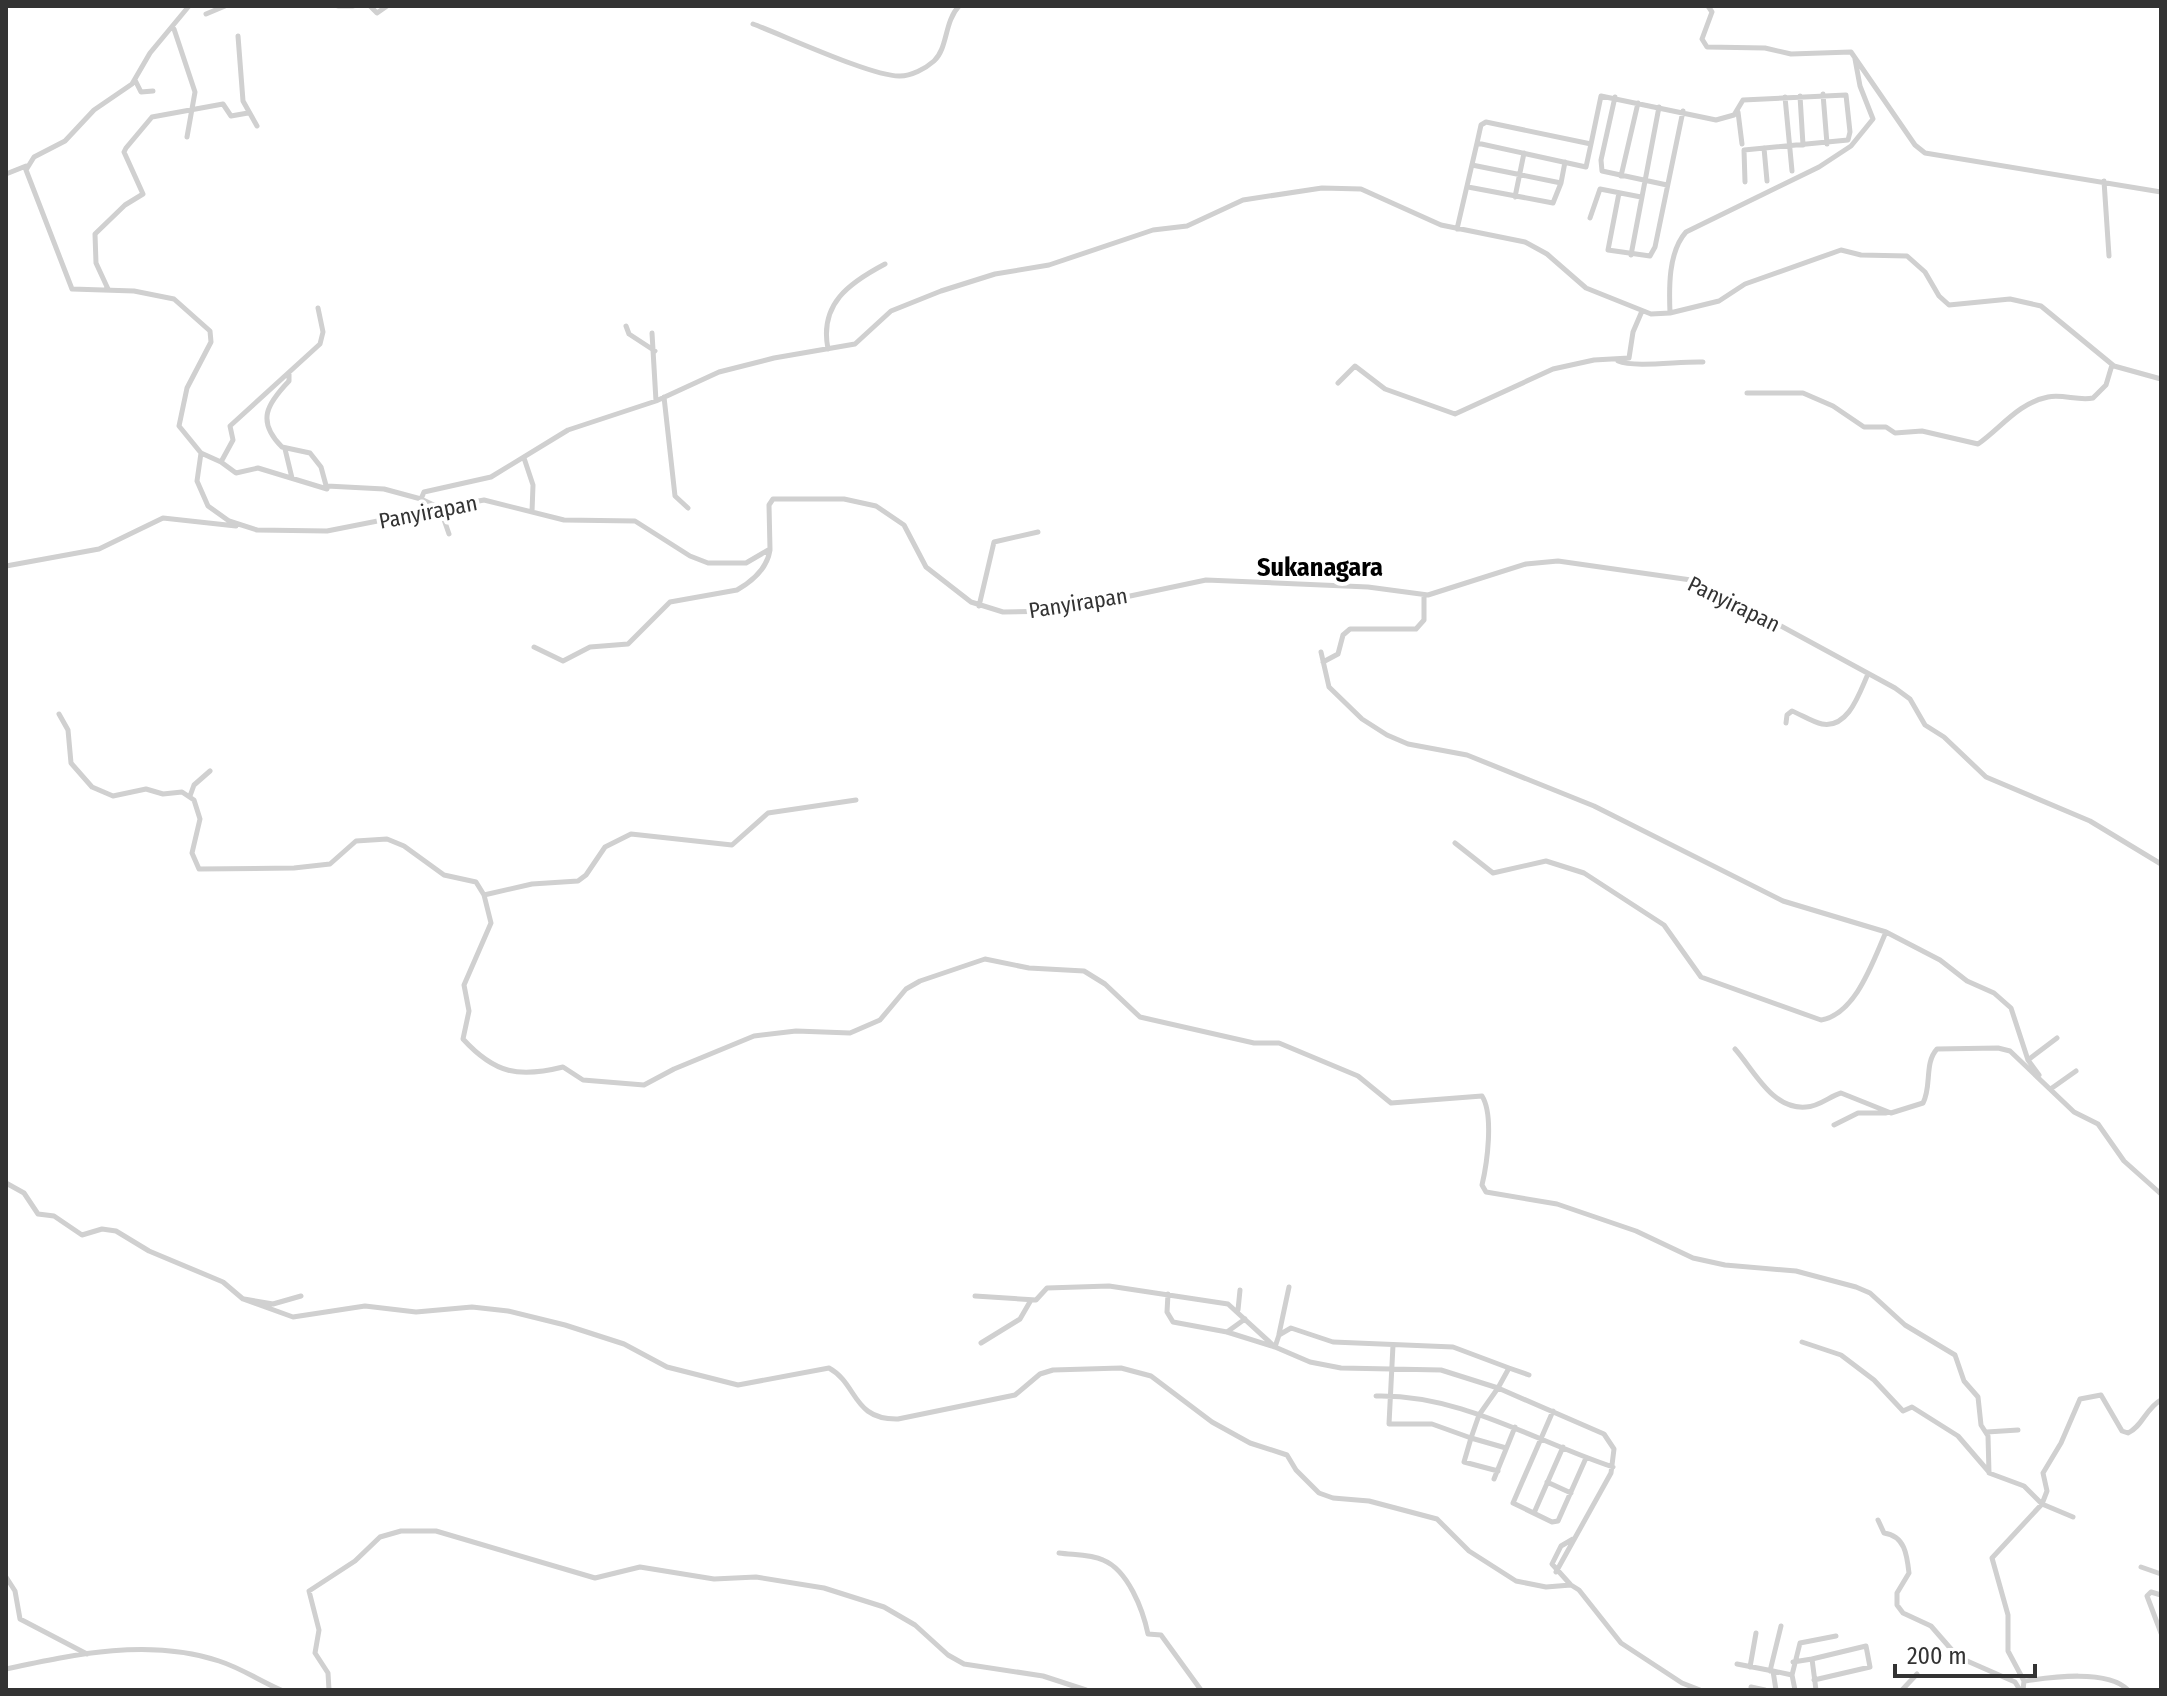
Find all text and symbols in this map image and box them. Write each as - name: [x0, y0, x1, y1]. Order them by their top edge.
- street label: Panyirapan: [377, 489, 479, 535]
- district label: Sukanagara: [1257, 552, 1383, 583]
- street label: Panyirapan: [1683, 570, 1785, 638]
- street label: Panyirapan: [1027, 582, 1129, 624]
- scale bar: [1895, 1628, 2035, 1678]
- text: 200 m: [1907, 1642, 1967, 1670]

